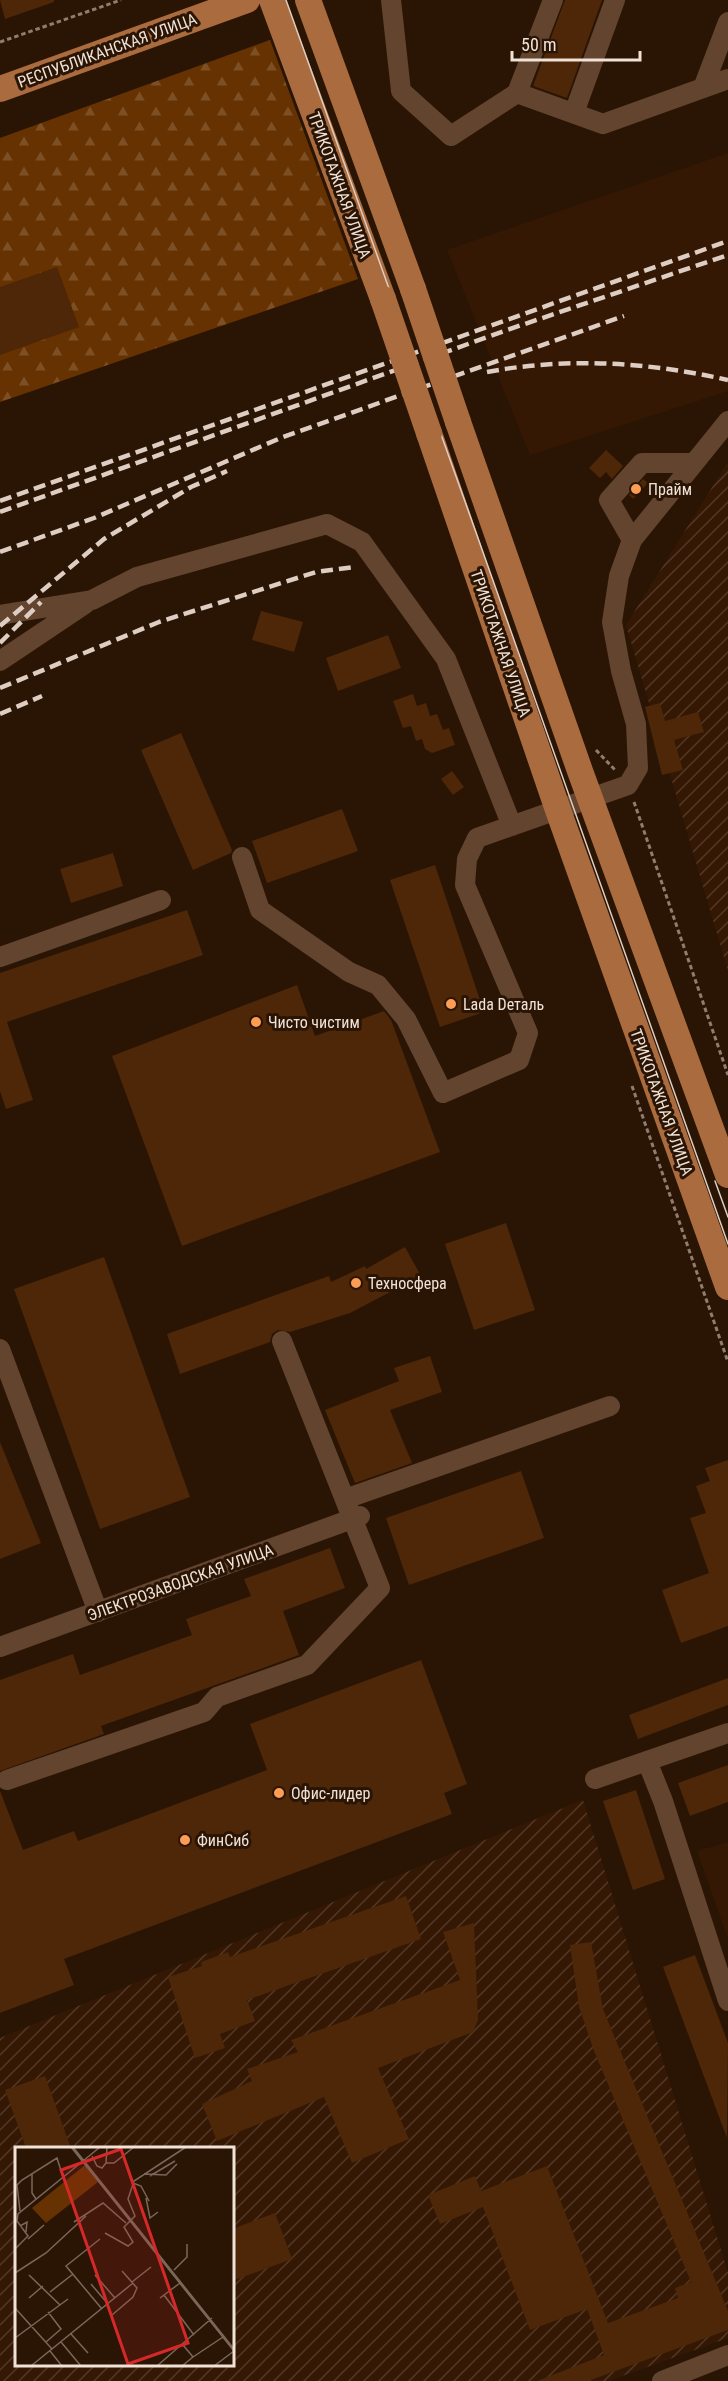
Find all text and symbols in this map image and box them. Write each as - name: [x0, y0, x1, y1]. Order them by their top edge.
- street label: РЕСПУБЛИКАНСКАЯ УЛИЦА: [15, 9, 199, 92]
- scale bar: [512, 24, 640, 62]
- text: 50 m: [521, 34, 556, 55]
- street label: ТРИКОТАЖНАЯ УЛИЦА: [304, 109, 375, 261]
- place label: Прайм: [648, 480, 692, 499]
- marker: Прайм: [629, 482, 643, 496]
- street label: ТРИКОТАЖНАЯ УЛИЦА: [466, 567, 535, 719]
- place label: Lada Dеталь: [463, 995, 544, 1014]
- marker: Lada Dеталь: [444, 997, 458, 1011]
- place label: Чисто чистим: [268, 1013, 360, 1032]
- marker: Чисто чистим: [249, 1015, 263, 1029]
- street label: ТРИКОТАЖНАЯ УЛИЦА: [626, 1026, 697, 1178]
- place label: Техносфера: [368, 1274, 447, 1293]
- marker: Техносфера: [349, 1276, 363, 1290]
- street label: ЭЛЕКТРОЗАВОДСКАЯ УЛИЦА: [85, 1540, 276, 1625]
- place label: Офис-лидер: [291, 1784, 371, 1803]
- marker: Офис-лидер: [272, 1786, 286, 1800]
- place label: ФинСиб: [197, 1831, 249, 1850]
- marker: ФинСиб: [178, 1833, 192, 1847]
- inset map: [15, 2147, 234, 2366]

